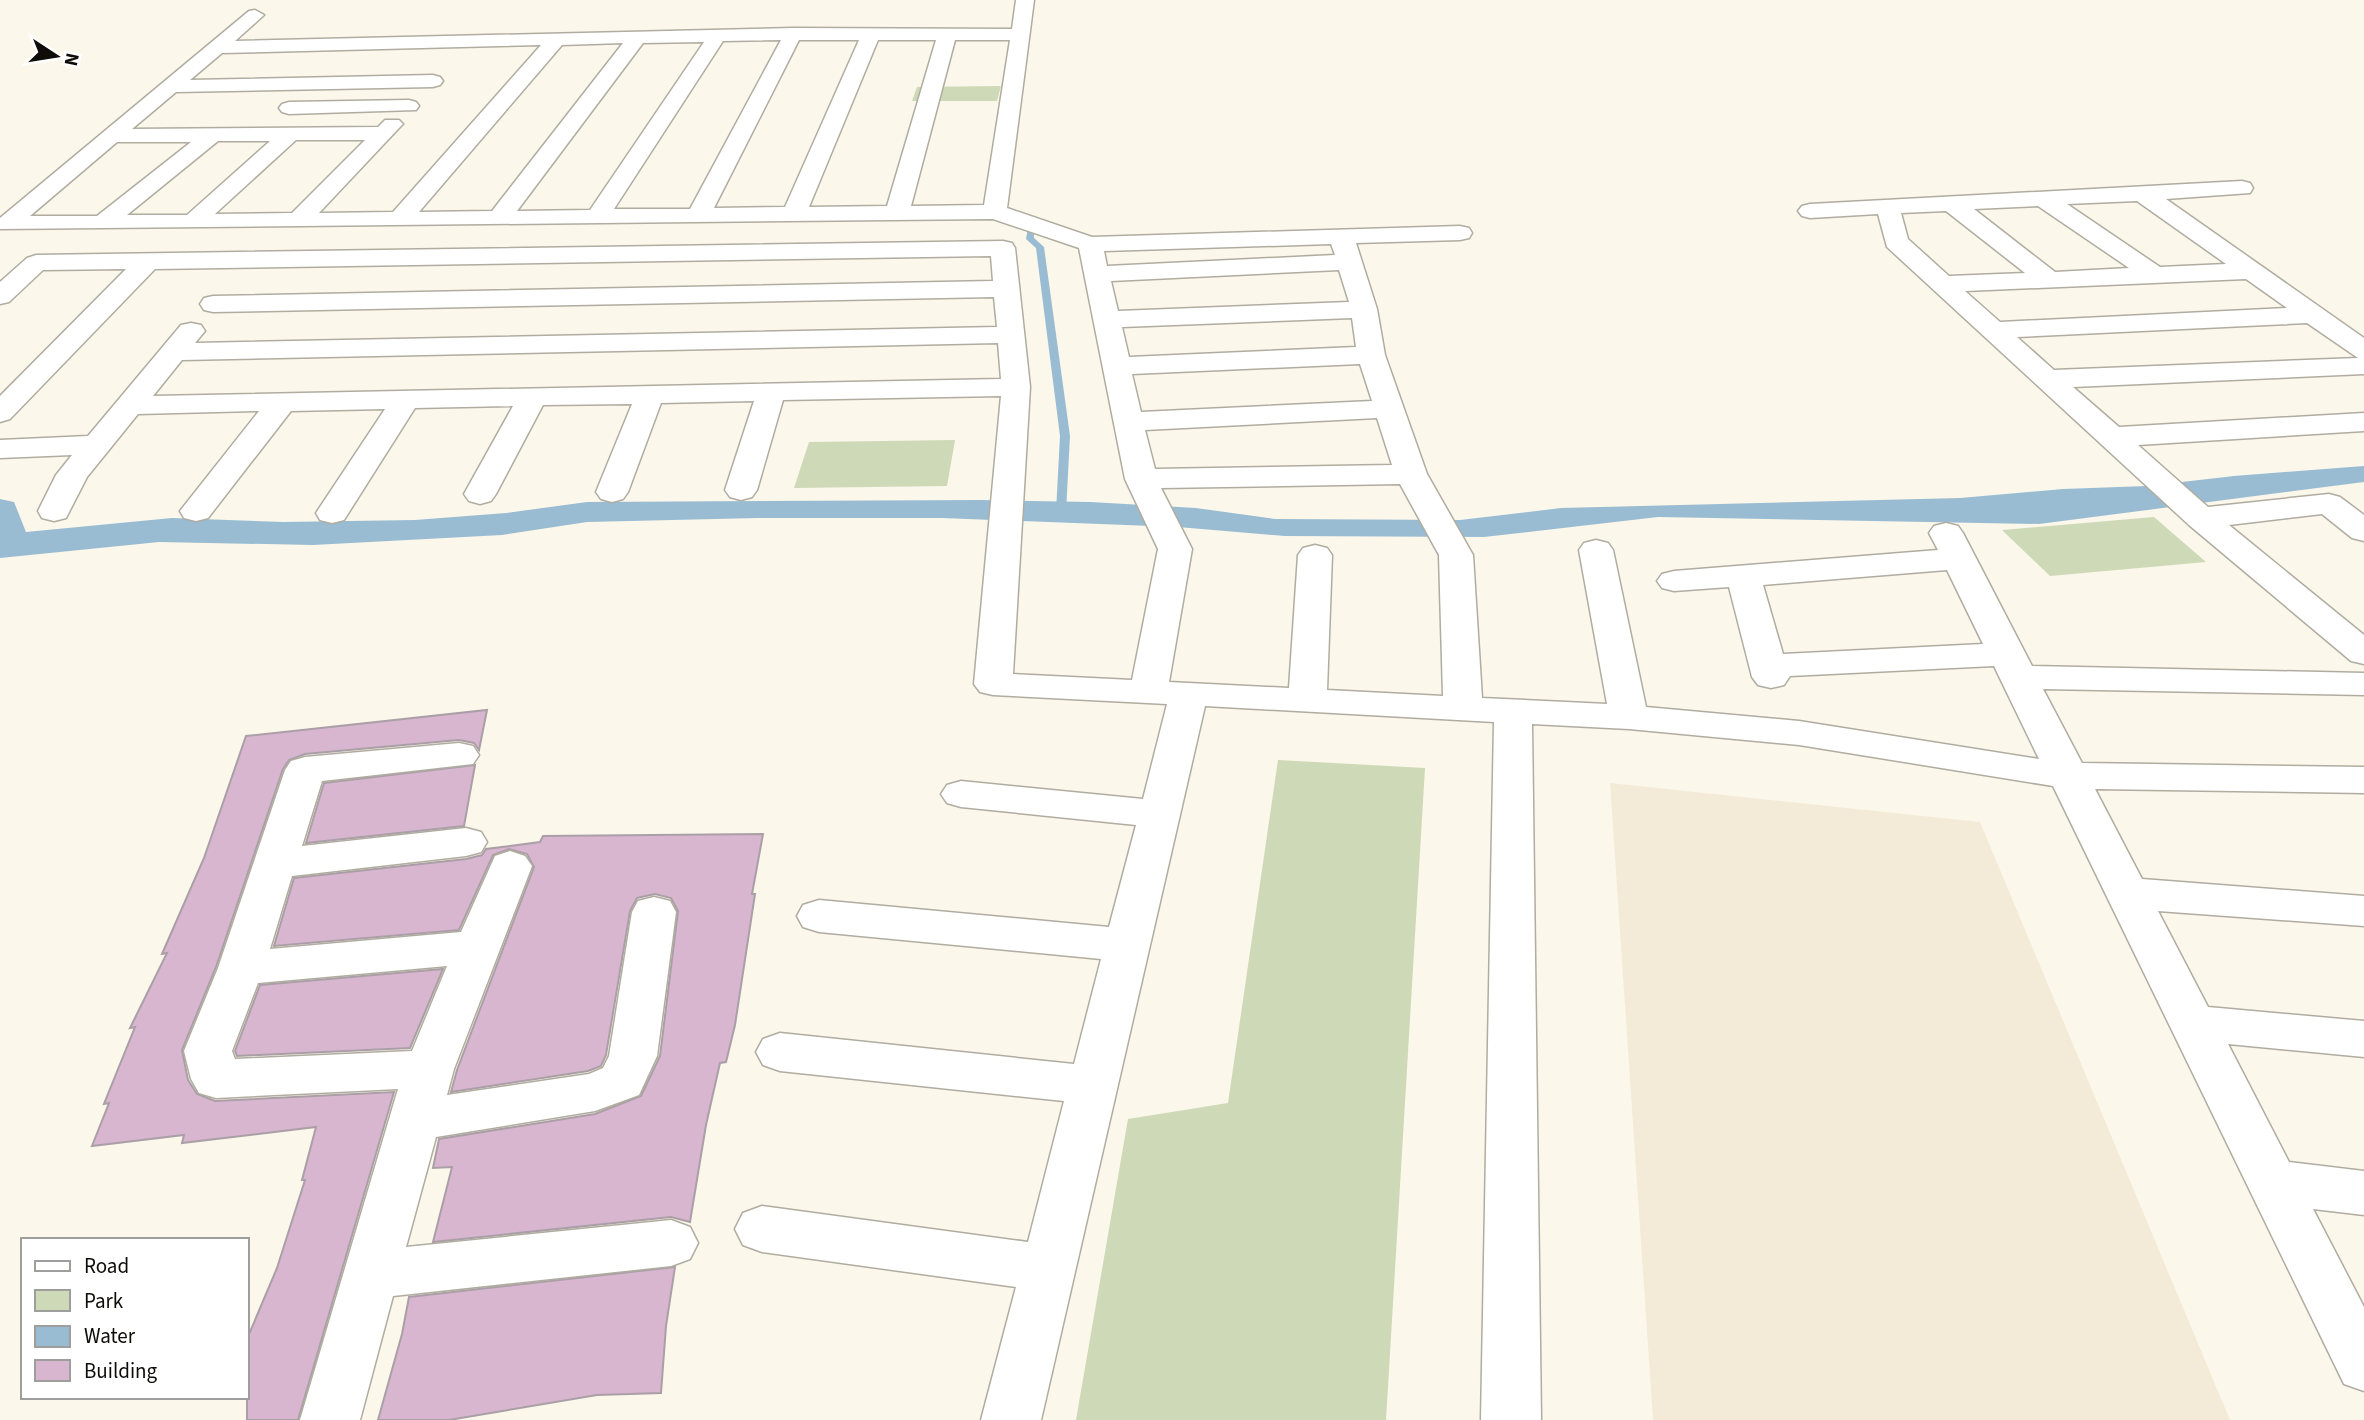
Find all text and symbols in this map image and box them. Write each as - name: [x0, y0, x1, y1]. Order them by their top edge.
- north arrow: [21, 21, 91, 91]
- text: N: [57, 50, 86, 68]
- legend: [21, 1238, 248, 1399]
- text: Road: [84, 1251, 129, 1281]
- text: Park: [84, 1286, 124, 1316]
- text: Water: [84, 1321, 136, 1351]
- text: Building: [84, 1356, 158, 1386]

